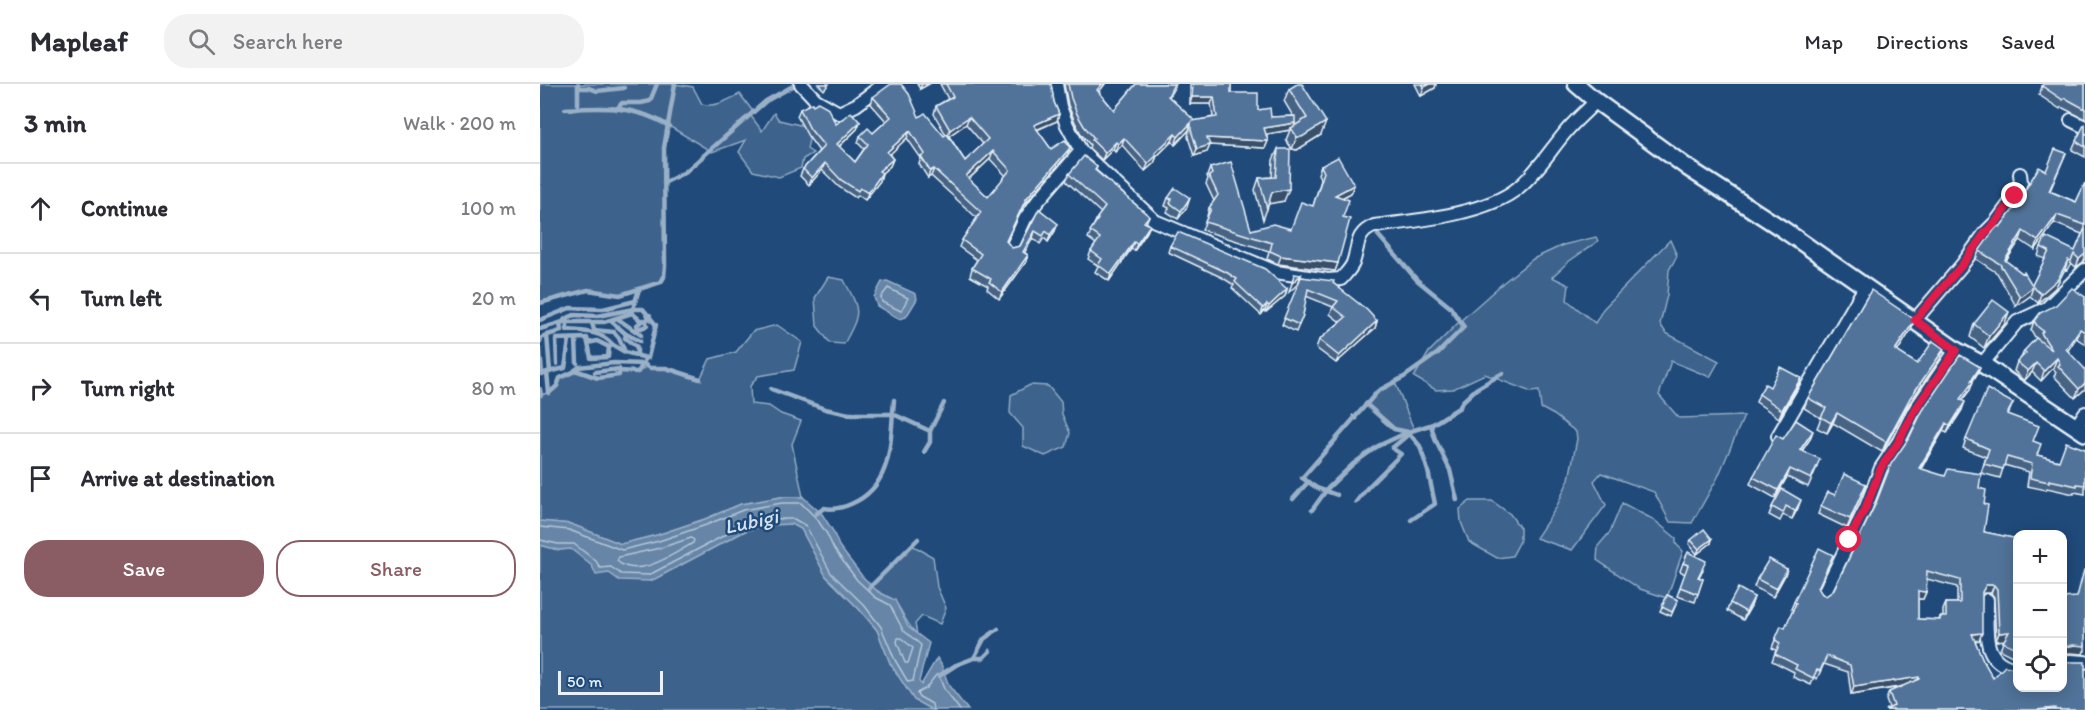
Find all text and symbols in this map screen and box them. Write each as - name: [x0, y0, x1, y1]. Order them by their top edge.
- search box: [164, 14, 584, 68]
- text: Mapleaf: [30, 24, 128, 58]
- icon: search: [185, 25, 218, 58]
- text: Search here: [233, 28, 343, 55]
- text: Map: [1805, 29, 1843, 54]
- text: Directions: [1876, 29, 1968, 54]
- text: Saved: [2001, 29, 2055, 54]
- text: 3 min: [24, 107, 86, 139]
- text: Walk · 200 m: [403, 111, 516, 135]
- route end: [2001, 182, 2027, 208]
- icon: ahead: [24, 192, 57, 225]
- text: Continue: [81, 195, 168, 222]
- text: 100 m: [461, 196, 516, 220]
- icon: left: [24, 282, 57, 315]
- text: Turn left: [81, 285, 162, 312]
- text: 20 m: [472, 286, 516, 310]
- icon: right: [24, 372, 57, 405]
- text: Turn right: [81, 375, 175, 402]
- text: 80 m: [471, 376, 516, 400]
- icon: arrive: [24, 462, 57, 495]
- text: Arrive at destination: [81, 465, 275, 492]
- water label: Lubigi: [722, 503, 783, 539]
- route start: [1835, 526, 1861, 552]
- map controls: [2013, 530, 2067, 692]
- button: +: [2013, 530, 2067, 584]
- button: Save: [24, 540, 264, 597]
- button: Share: [276, 540, 516, 597]
- button: −: [2013, 584, 2067, 638]
- button: locate: [2013, 638, 2067, 692]
- scale bar: [558, 668, 663, 696]
- text: 50 m: [567, 672, 602, 691]

